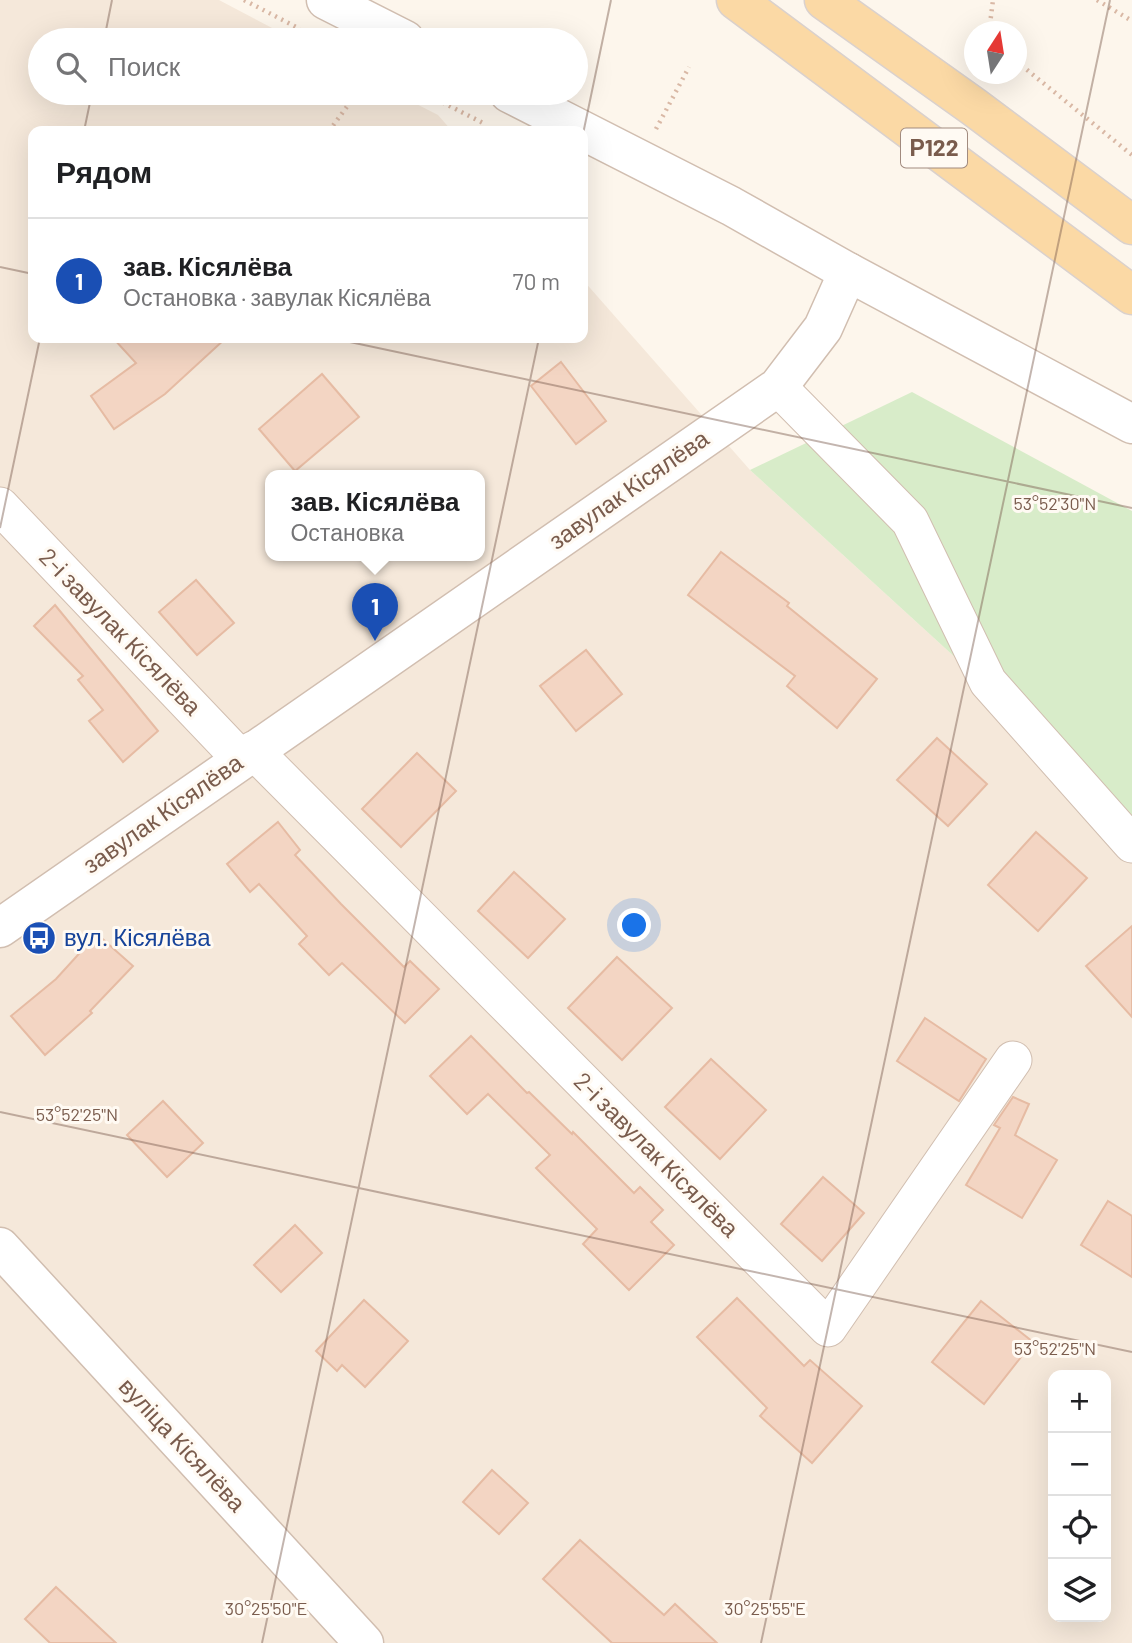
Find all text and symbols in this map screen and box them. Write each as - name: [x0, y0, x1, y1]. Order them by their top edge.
- north arrow: [964, 21, 1027, 84]
- search box: [28, 28, 588, 105]
- icon: search: [52, 48, 90, 86]
- text: Поиск: [108, 50, 180, 81]
- road number: Р122: [901, 128, 967, 168]
- text: Рядом: [56, 153, 152, 189]
- text: зав. Кісялёва: [123, 250, 292, 281]
- text: 1: [75, 267, 83, 295]
- text: 70 m: [513, 267, 560, 295]
- text: Остановка · завулак Кісялёва: [123, 283, 431, 311]
- street label: завулак Кісялёва: [543, 423, 714, 555]
- popup: [265, 470, 485, 561]
- text: зав. Кісялёва: [290, 485, 460, 516]
- text: 53°52'30"N: [1014, 492, 1097, 514]
- text: Остановка: [290, 518, 404, 546]
- street label: 2-і завулак Кісялёва: [34, 542, 209, 721]
- pin: 1: [352, 583, 398, 641]
- street label: завулак Кісялёва: [77, 747, 248, 879]
- your location: [617, 908, 651, 942]
- bus stop icon: вул. Кісялёва: [20, 919, 58, 957]
- place label: вул. Кісялёва: [64, 922, 211, 951]
- street label: 2-і завулак Кісялёва: [569, 1066, 746, 1243]
- text: 53°52'25"N: [36, 1103, 118, 1125]
- text: 53°52'25"N: [1014, 1337, 1096, 1359]
- map controls: [1048, 1370, 1111, 1622]
- button: +: [1048, 1370, 1111, 1433]
- street label: вуліца Кісялёва: [114, 1371, 253, 1517]
- button: −: [1048, 1433, 1111, 1496]
- button: locate: [1048, 1496, 1111, 1559]
- button: layers: [1048, 1559, 1111, 1622]
- text: 30°25'50"E: [225, 1597, 307, 1619]
- text: 30°25'55"E: [724, 1597, 806, 1619]

